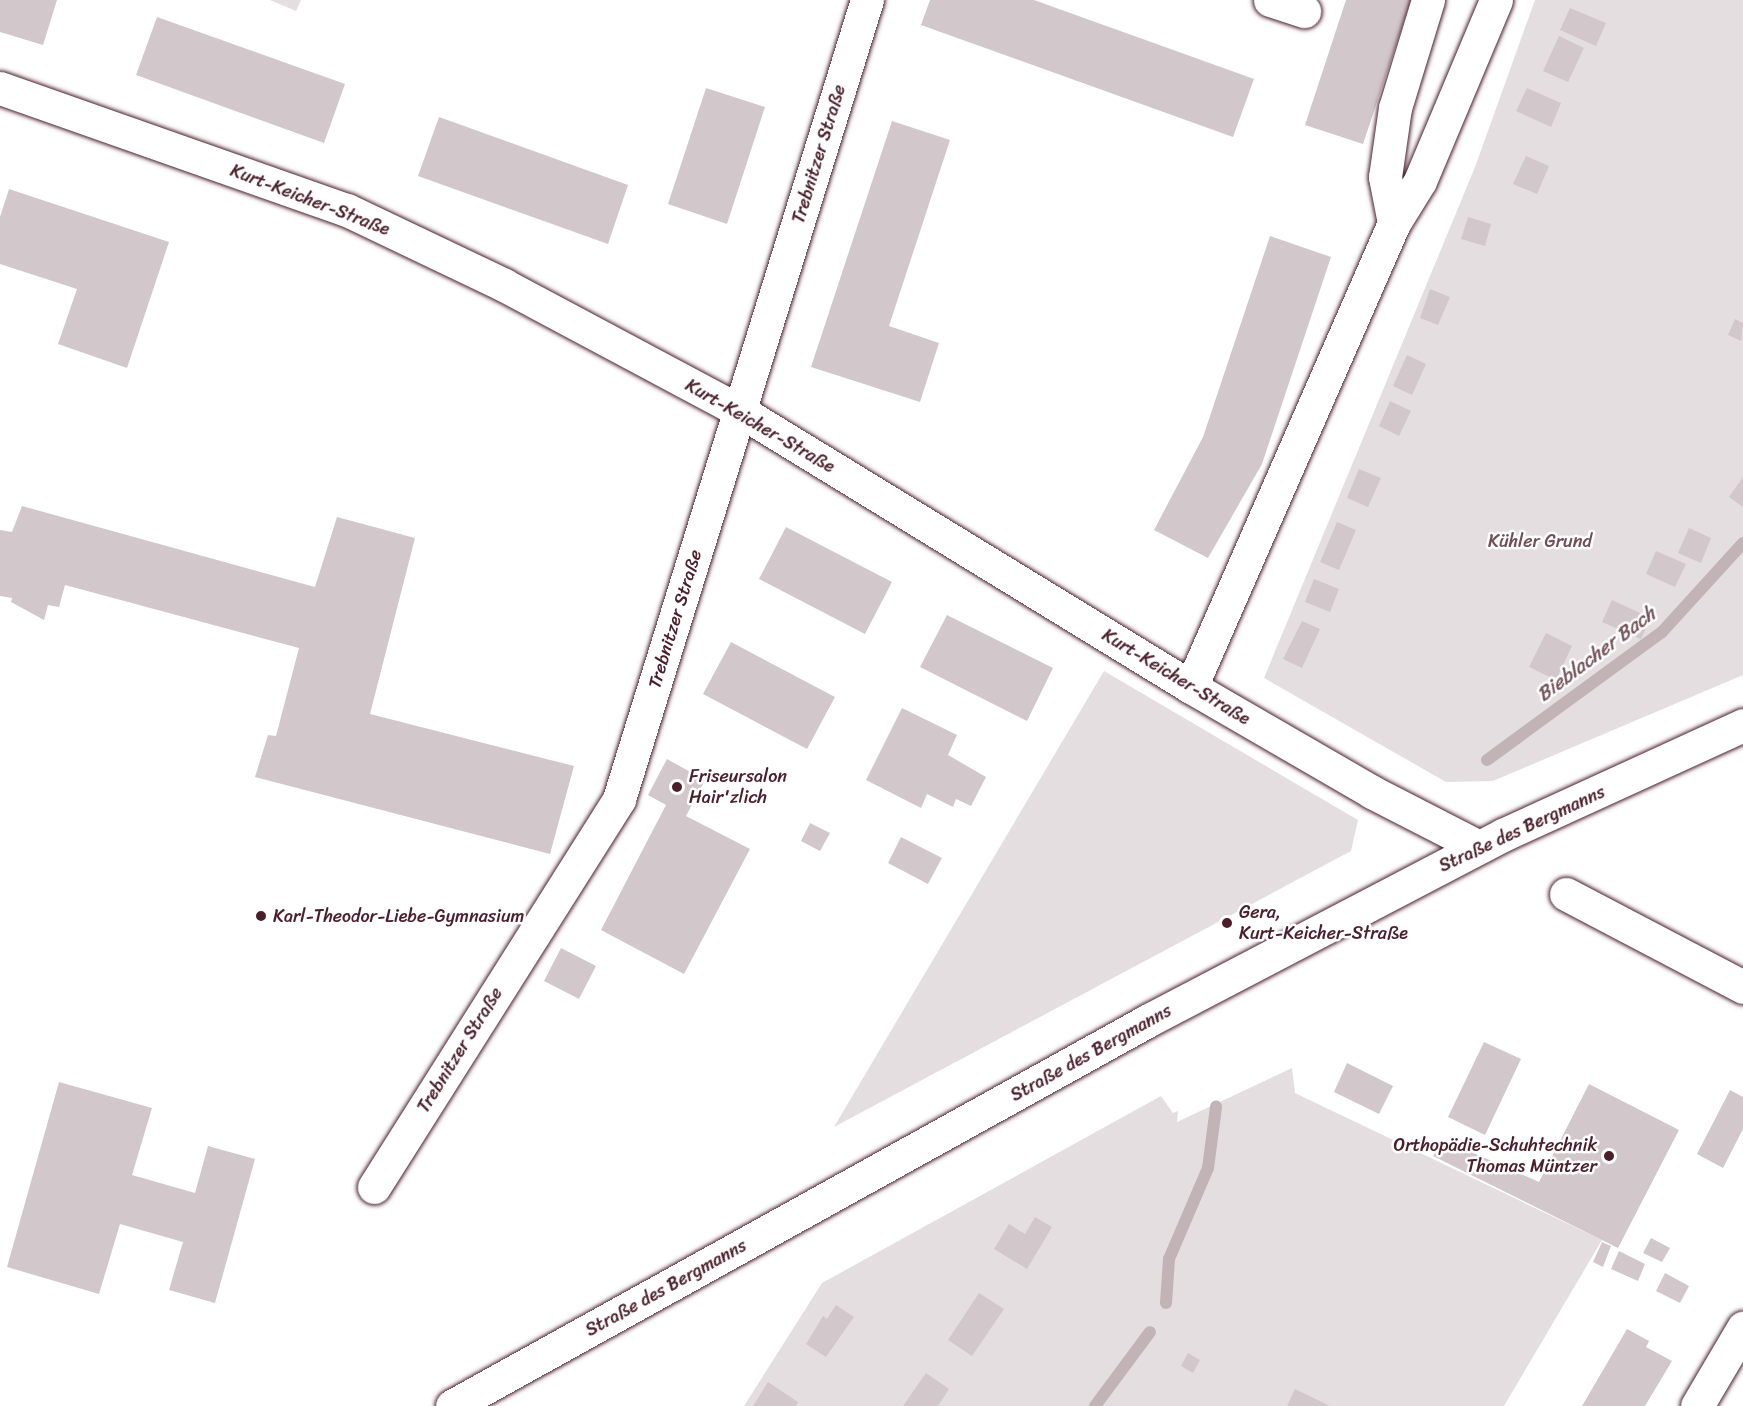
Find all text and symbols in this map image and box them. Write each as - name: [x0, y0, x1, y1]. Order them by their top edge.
- street label: Trebnitzer Straße: [788, 82, 850, 226]
- street label: Kurt-Keicher-Straße: [227, 160, 393, 240]
- street label: Kurt-Keicher-Straße: [681, 374, 839, 478]
- park label: Kühler Grund: [1488, 530, 1592, 552]
- street label: Trebnitzer Straße: [644, 547, 706, 691]
- water label: Bieblacher Bach: [1532, 602, 1660, 706]
- street label: Kurt-Keicher-Straße: [1098, 624, 1254, 730]
- place label: Friseursalon Hair'zlich: [689, 766, 787, 808]
- marker: Friseursalon Hair'zlich: [670, 780, 684, 794]
- street label: Straße des Bergmanns: [1436, 781, 1608, 877]
- place label: Gera, Kurt-Keicher-Straße: [1239, 902, 1408, 944]
- place label: Karl-Theodor-Liebe-Gymnasium: [273, 905, 524, 927]
- marker: Karl-Theodor-Liebe-Gymnasium: [254, 909, 268, 923]
- marker: Gera, Kurt-Keicher-Straße: [1220, 916, 1234, 930]
- street label: Trebnitzer Straße: [413, 983, 507, 1117]
- street label: Straße des Bergmanns: [1007, 1000, 1175, 1106]
- place label: Orthopädie-Schuhtechnik Thomas Müntzer: [1393, 1135, 1597, 1178]
- marker: Orthopädie-Schuhtechnik Thomas Müntzer: [1602, 1149, 1616, 1163]
- street label: Straße des Bergmanns: [582, 1235, 750, 1341]

